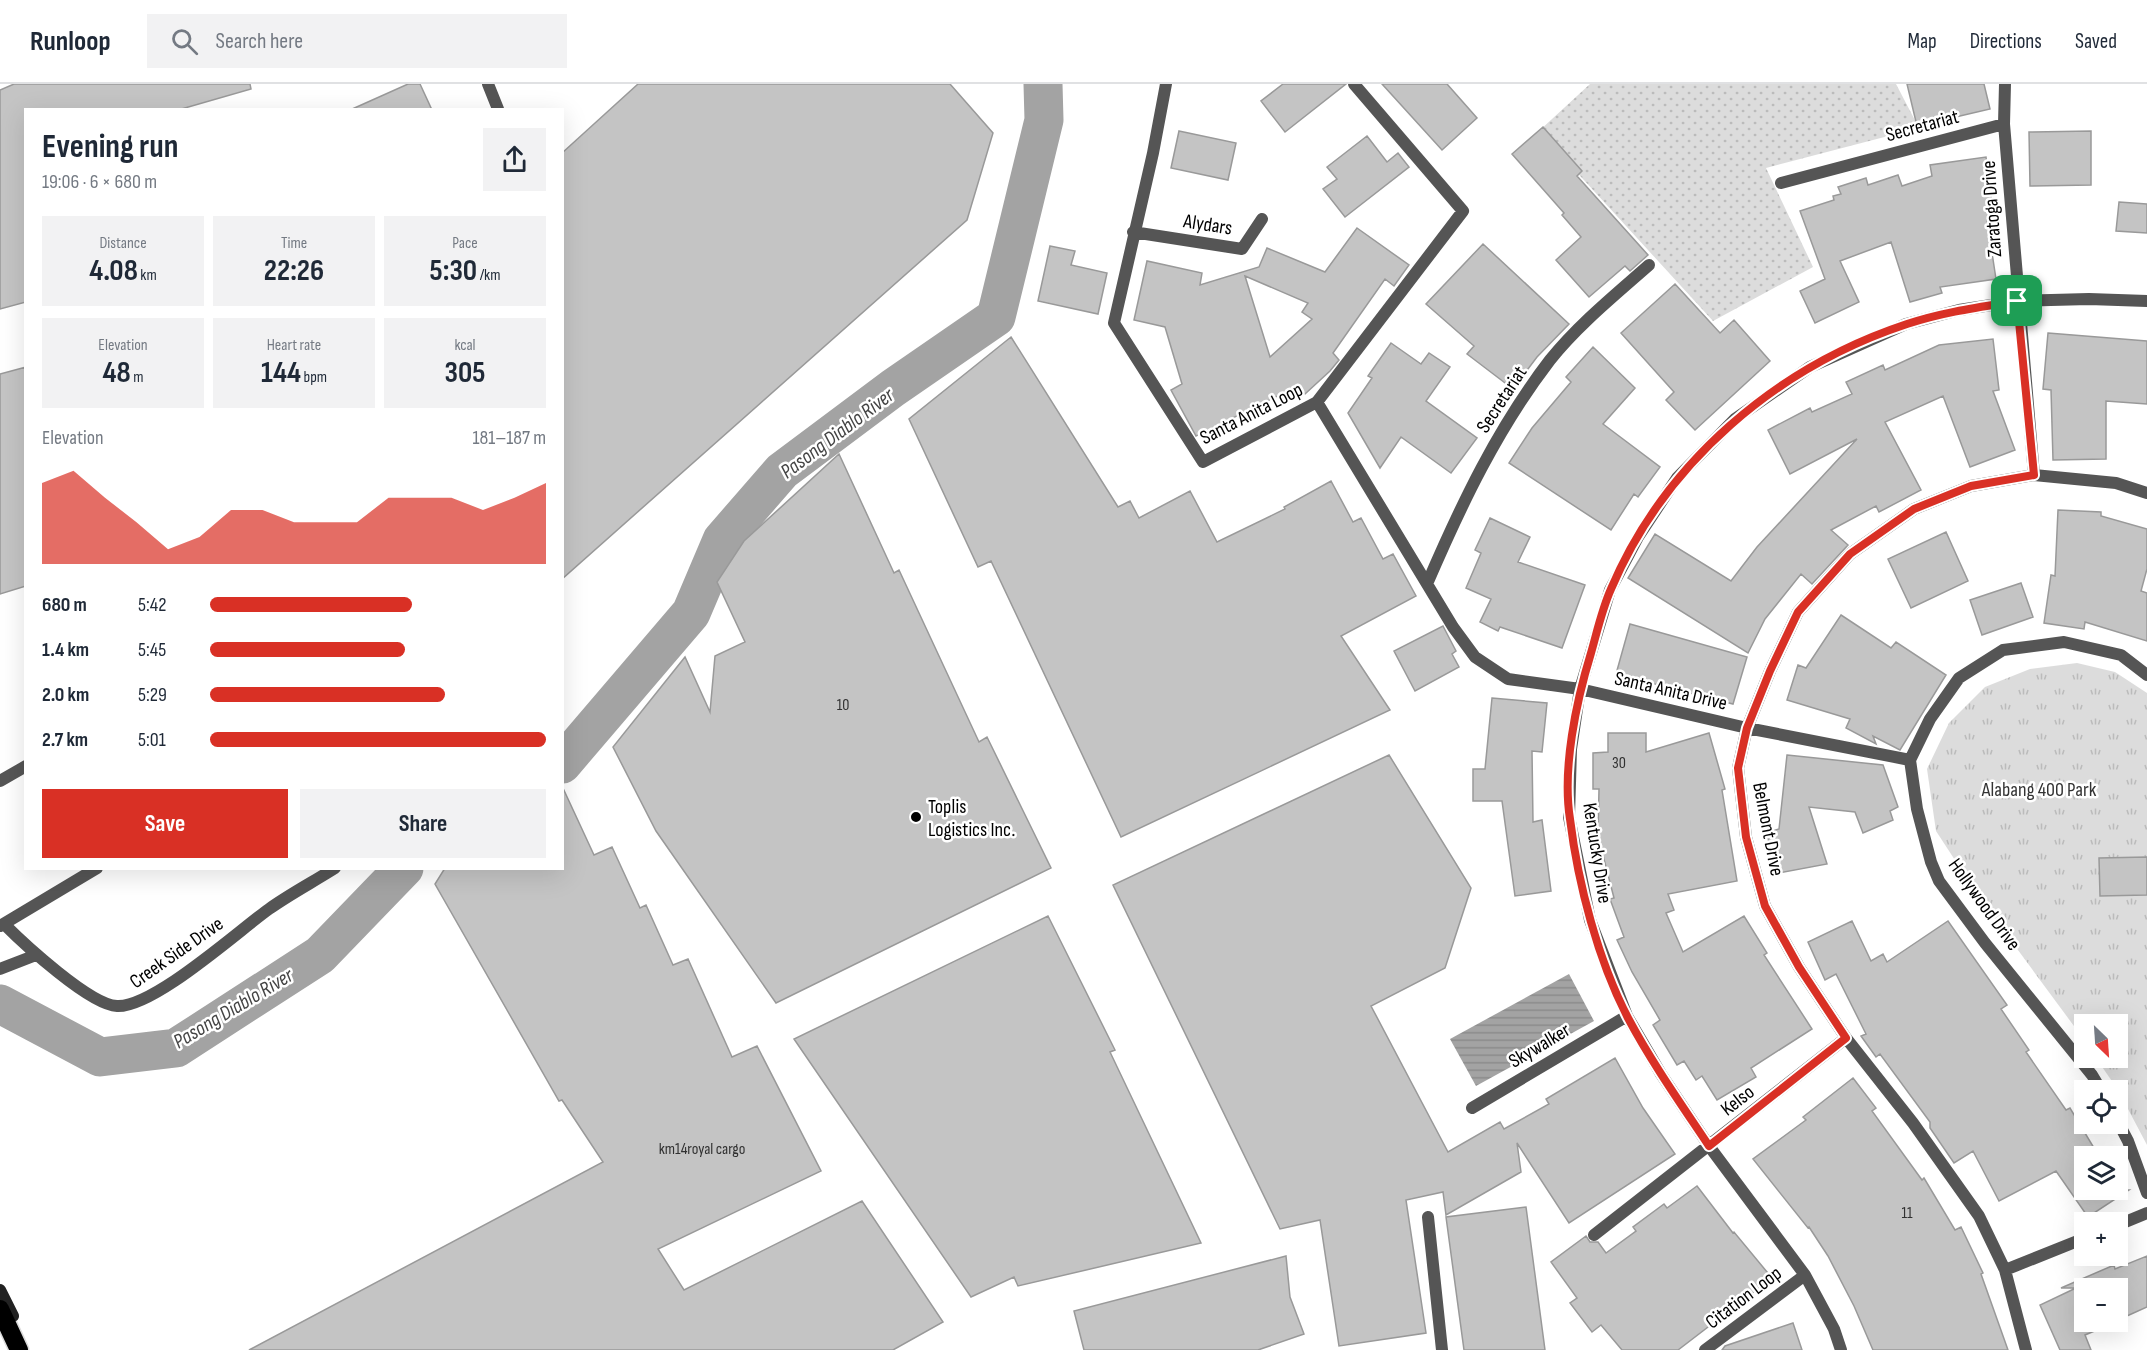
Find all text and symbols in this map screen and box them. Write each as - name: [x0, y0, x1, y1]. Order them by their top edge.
- search box: [147, 14, 567, 68]
- text: Runloop: [30, 25, 111, 58]
- icon: search: [168, 25, 201, 58]
- text: Search here: [216, 28, 303, 55]
- text: Map: [1907, 29, 1937, 54]
- text: Directions: [1970, 29, 2042, 54]
- text: Saved: [2075, 29, 2117, 54]
- street label: Secretariat: [1883, 105, 1962, 147]
- text: Evening run: [42, 127, 178, 167]
- button: share: [483, 128, 546, 191]
- street label: Zaratoga Drive: [1977, 160, 2007, 258]
- text: 19:06 · 6 × 680 m: [42, 170, 157, 194]
- street label: Alydars: [1181, 209, 1234, 241]
- text: Distance: [99, 234, 147, 253]
- text: Time: [281, 234, 307, 253]
- text: Pace: [452, 234, 478, 253]
- text: 4.08: [89, 253, 138, 289]
- text: 22:26: [264, 253, 324, 289]
- text: 5:30: [430, 253, 477, 289]
- text: km: [138, 266, 157, 285]
- text: /km: [477, 266, 500, 285]
- pin: [1991, 275, 2042, 326]
- icon: arrive: [2000, 284, 2033, 317]
- text: Elevation: [98, 336, 148, 355]
- text: Heart rate: [267, 336, 321, 355]
- text: kcal: [454, 336, 476, 355]
- text: 48: [103, 355, 131, 391]
- text: 144: [261, 355, 301, 391]
- text: 305: [445, 355, 485, 391]
- street label: Secretariat: [1471, 362, 1532, 437]
- text: m: [131, 368, 143, 387]
- text: bpm: [301, 368, 327, 387]
- street label: Santa Anita Loop: [1196, 378, 1307, 450]
- water label: Pasong Diablo River: [776, 382, 900, 484]
- text: Elevation: [42, 426, 104, 450]
- text: 181–187 m: [472, 426, 546, 450]
- text: 680 m: [42, 593, 87, 617]
- text: 5:42: [138, 593, 167, 617]
- text: 1.4 km: [42, 638, 89, 662]
- text: 5:45: [138, 638, 166, 662]
- street label: Santa Anita Drive: [1612, 666, 1729, 716]
- text: 2.0 km: [42, 683, 89, 707]
- text: 5:29: [138, 683, 167, 707]
- house number: 10: [837, 696, 849, 715]
- text: 2.7 km: [42, 728, 88, 752]
- text: 5:01: [138, 728, 166, 752]
- house number: 30: [1612, 754, 1626, 773]
- park label: Alabang 400 Park: [1981, 778, 2097, 802]
- street label: Belmont Drive: [1747, 780, 1789, 878]
- button: Save: [42, 789, 288, 858]
- button: Share: [300, 789, 546, 858]
- place label: Toplis Logistics Inc.: [928, 795, 1015, 842]
- street label: Kentucky Drive: [1577, 801, 1617, 905]
- marker: Toplis Logistics Inc.: [909, 810, 923, 824]
- street label: Hollywood Drive: [1943, 854, 2026, 955]
- street label: Creek Side Drive: [125, 912, 228, 994]
- water label: Pasong Diablo River: [169, 962, 299, 1054]
- north arrow: [2074, 1014, 2128, 1068]
- map controls: [2074, 1014, 2128, 1332]
- street label: Skywalker: [1504, 1018, 1575, 1074]
- street label: Kelso: [1716, 1080, 1759, 1121]
- button: locate: [2074, 1080, 2128, 1134]
- house number: km14royal cargo: [659, 1140, 745, 1159]
- button: layers: [2074, 1146, 2128, 1200]
- house number: 11: [1901, 1204, 1913, 1223]
- button: +: [2074, 1212, 2128, 1266]
- street label: Citation Loop: [1701, 1261, 1786, 1334]
- button: −: [2074, 1278, 2128, 1332]

